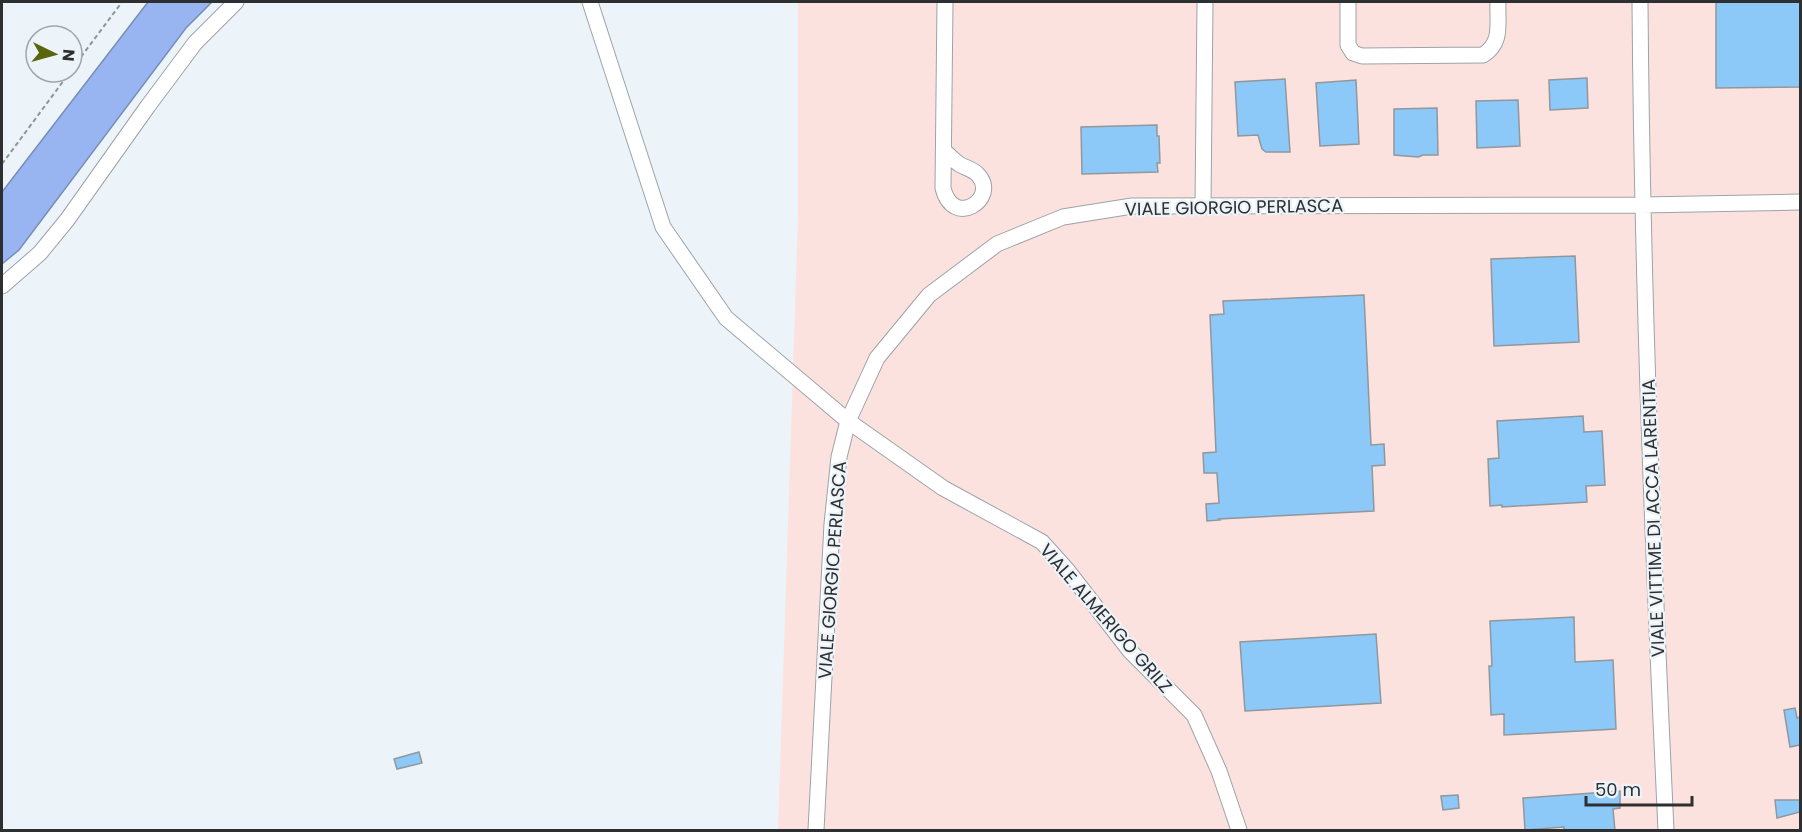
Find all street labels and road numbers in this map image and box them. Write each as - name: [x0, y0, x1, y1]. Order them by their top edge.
- street label: VIALE GIORGIO PERLASCA: [1125, 193, 1343, 221]
- street label: VIALE VITTIME DI ACCA LARENTIA: [1636, 378, 1670, 658]
- street label: VIALE GIORGIO PERLASCA: [812, 460, 852, 680]
- street label: VIALE ALMERIGO GRILZ: [1034, 538, 1178, 698]

